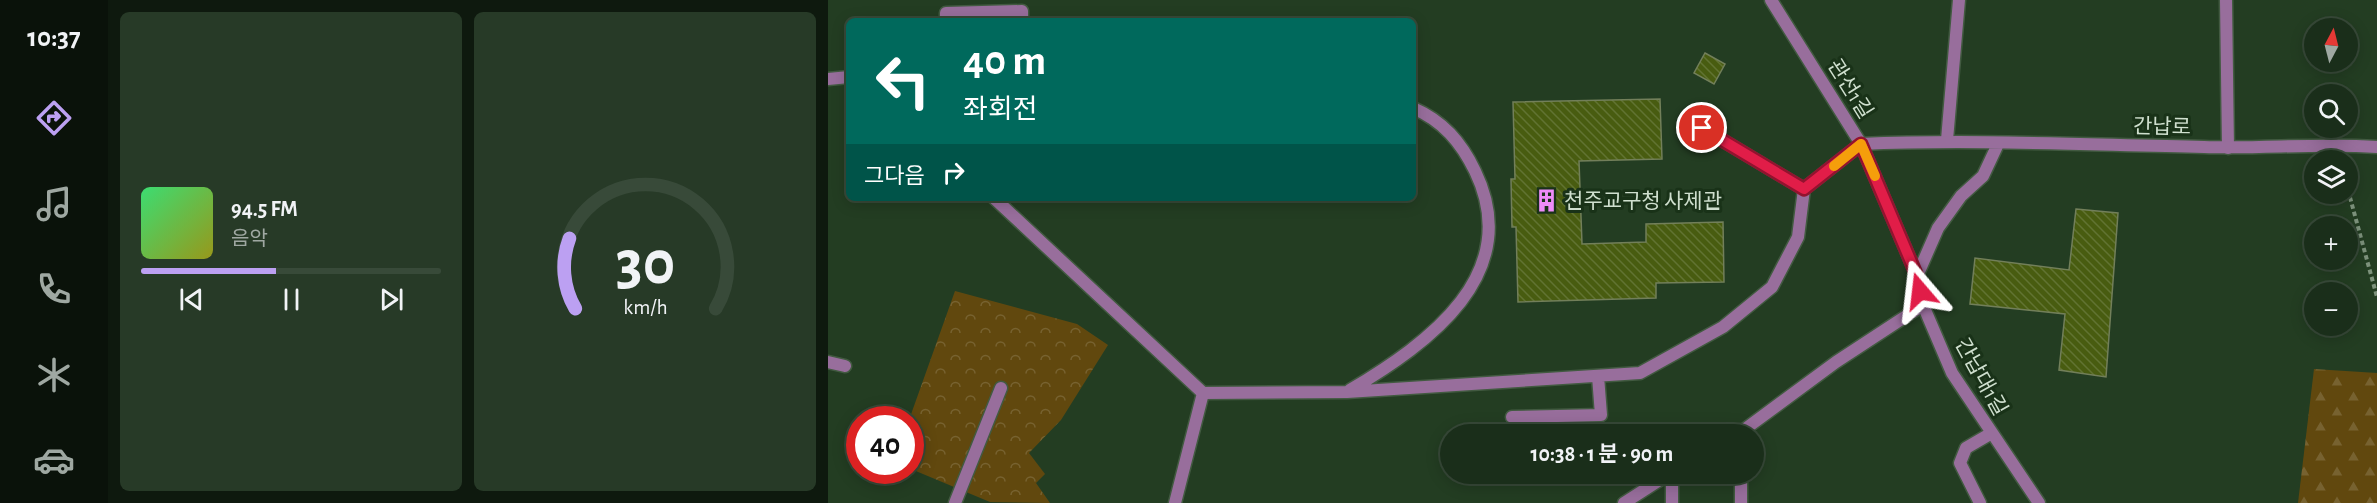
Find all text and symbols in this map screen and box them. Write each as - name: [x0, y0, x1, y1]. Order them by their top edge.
- north arrow: [2304, 18, 2358, 72]
- map controls: [2304, 18, 2358, 336]
- text: 10:37: [27, 24, 81, 51]
- text: 40 m: [963, 40, 1046, 82]
- icon: left: [864, 42, 942, 120]
- street label: 관선1길: [1824, 55, 1877, 122]
- button: search: [2304, 84, 2358, 138]
- text: 좌회전: [963, 96, 1038, 123]
- icon: directions: [33, 97, 75, 139]
- pin: [1676, 102, 1727, 153]
- icon: arrive: [1685, 111, 1718, 144]
- street label: 간납로: [2133, 115, 2191, 138]
- button: layers: [2304, 150, 2358, 204]
- icon: right: [937, 156, 970, 189]
- text: 그다음: [864, 165, 925, 187]
- icon: music: [33, 183, 75, 225]
- building icon: 천주교구청 사제관: [1533, 188, 1559, 214]
- place label: 천주교구청 사제관: [1564, 190, 1722, 212]
- text: 94.5 FM: [231, 198, 298, 220]
- button: +: [2304, 216, 2358, 270]
- text: 음악: [231, 229, 268, 249]
- text: 30: [615, 233, 675, 295]
- position arrow: [1888, 259, 1952, 323]
- icon: phone: [33, 268, 75, 310]
- button: −: [2304, 282, 2358, 336]
- icon: previous: [175, 283, 208, 316]
- icon: pause: [275, 283, 308, 316]
- icon: next: [375, 283, 408, 316]
- text: km/h: [623, 297, 667, 318]
- street label: 간납대1길: [1951, 334, 2012, 419]
- icon: climate: [33, 354, 75, 396]
- speed limit sign: 40: [846, 406, 924, 484]
- icon: car: [33, 439, 75, 481]
- text: 10:38 · 1 분 · 90 m: [1531, 443, 1673, 465]

